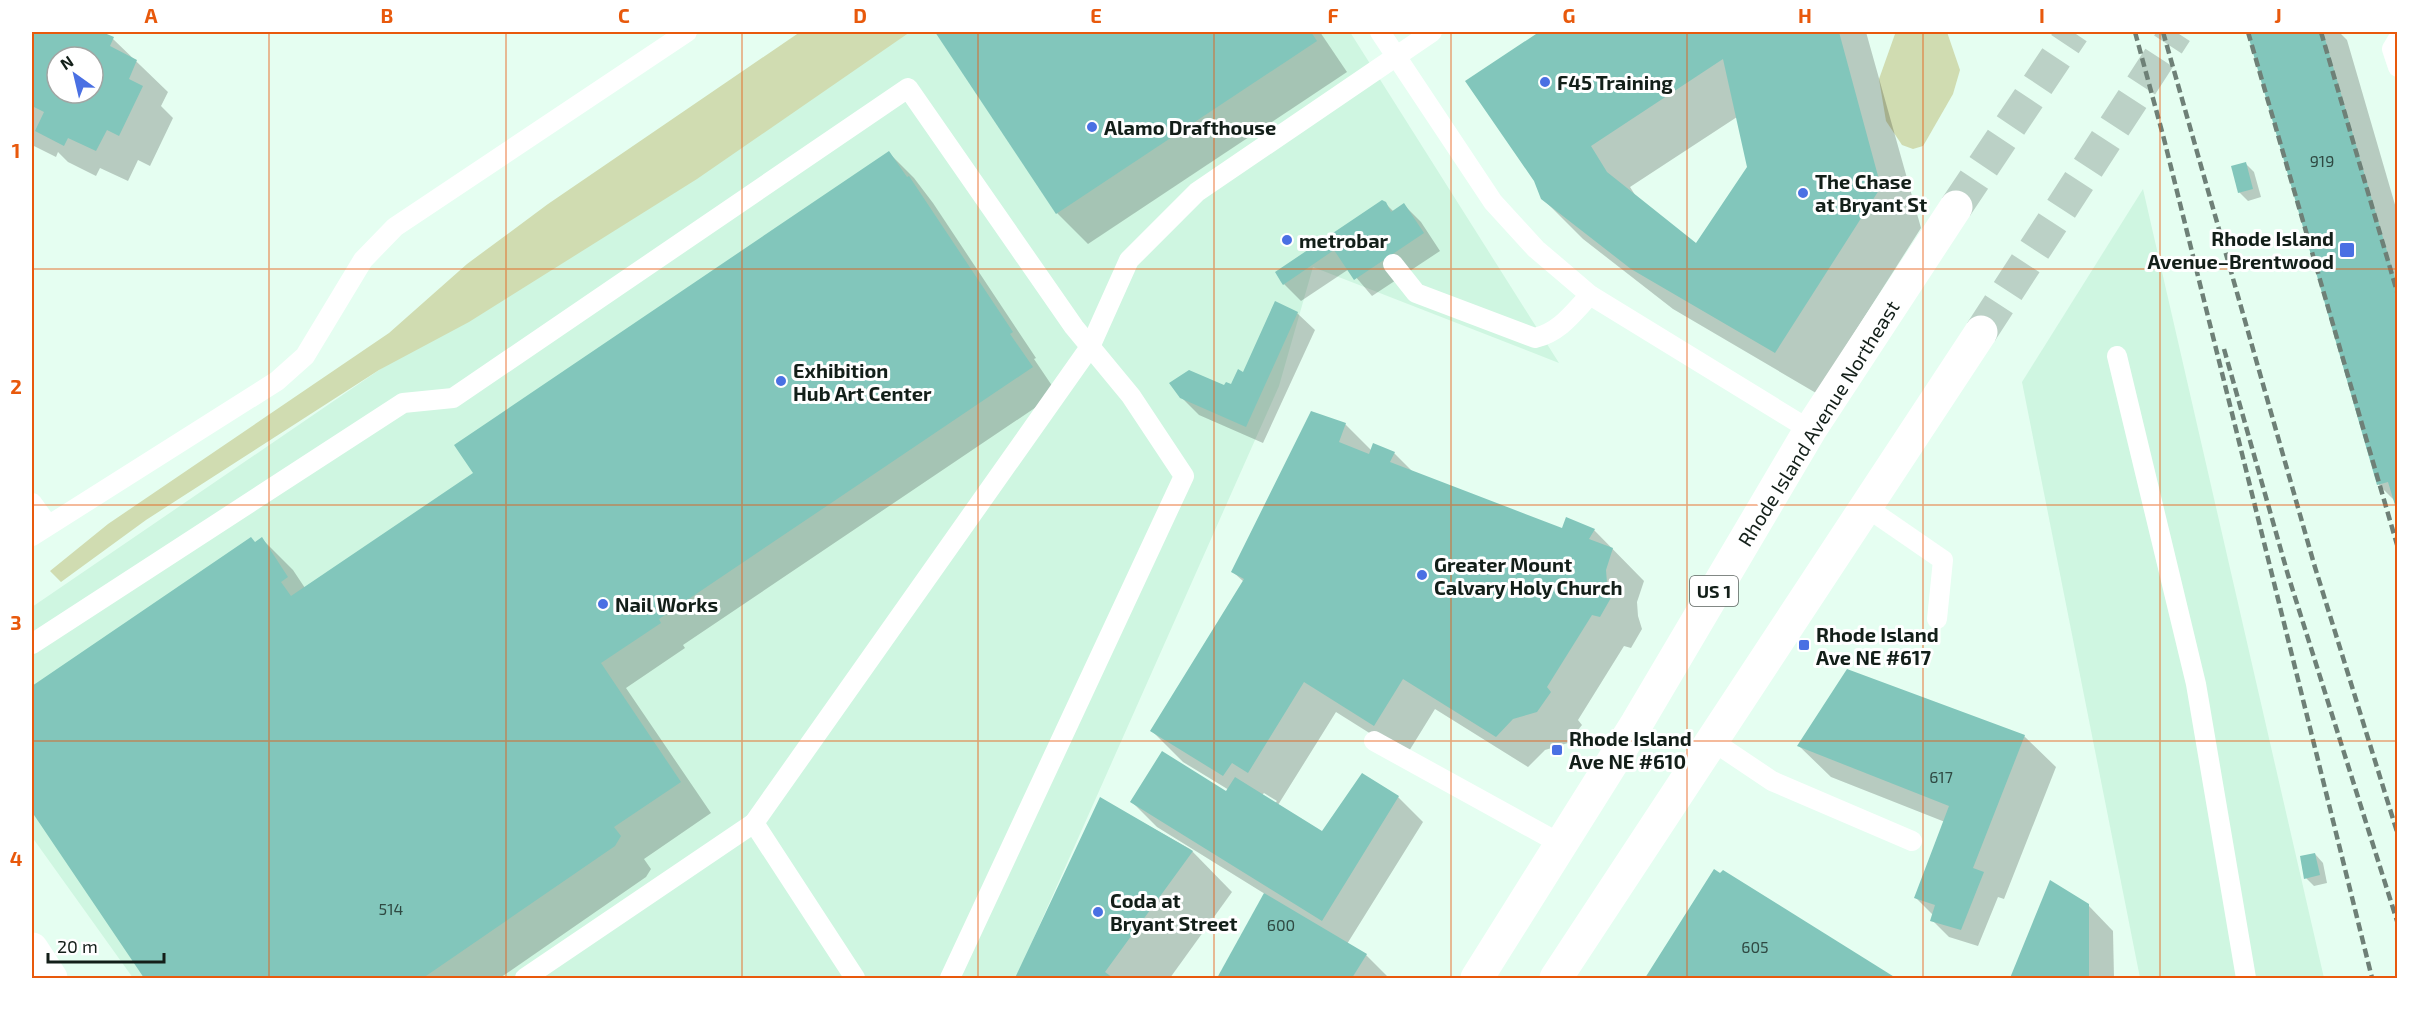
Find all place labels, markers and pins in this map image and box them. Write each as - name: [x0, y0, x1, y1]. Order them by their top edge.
- place label: F45 Training: [1557, 70, 1673, 94]
- marker: F45 Training: [1538, 75, 1552, 89]
- place label: Alamo Drafthouse: [1104, 115, 1276, 139]
- marker: Alamo Drafthouse: [1085, 120, 1099, 134]
- place label: The Chase at Bryant St: [1815, 169, 1927, 217]
- marker: The Chase at Bryant St: [1796, 186, 1810, 200]
- place label: Rhode Island Avenue–Brentwood: [2147, 226, 2334, 273]
- place label: metrobar: [1299, 228, 1389, 252]
- marker: metrobar: [1280, 233, 1294, 247]
- marker: Rhode Island Avenue–Brentwood: [2338, 241, 2356, 259]
- place label: Exhibition Hub Art Center: [793, 358, 932, 405]
- marker: Exhibition Hub Art Center: [774, 374, 788, 388]
- place label: Greater Mount Calvary Holy Church: [1434, 552, 1623, 600]
- marker: Greater Mount Calvary Holy Church: [1415, 568, 1429, 582]
- place label: Nail Works: [615, 592, 718, 616]
- marker: Nail Works: [596, 597, 610, 611]
- place label: Rhode Island Ave NE #617: [1816, 622, 1939, 669]
- marker: Rhode Island Ave NE #617: [1797, 638, 1811, 652]
- place label: Rhode Island Ave NE #610: [1569, 726, 1692, 773]
- marker: Rhode Island Ave NE #610: [1550, 743, 1564, 757]
- place label: Coda at Bryant Street: [1110, 888, 1237, 936]
- marker: Coda at Bryant Street: [1091, 905, 1105, 919]

